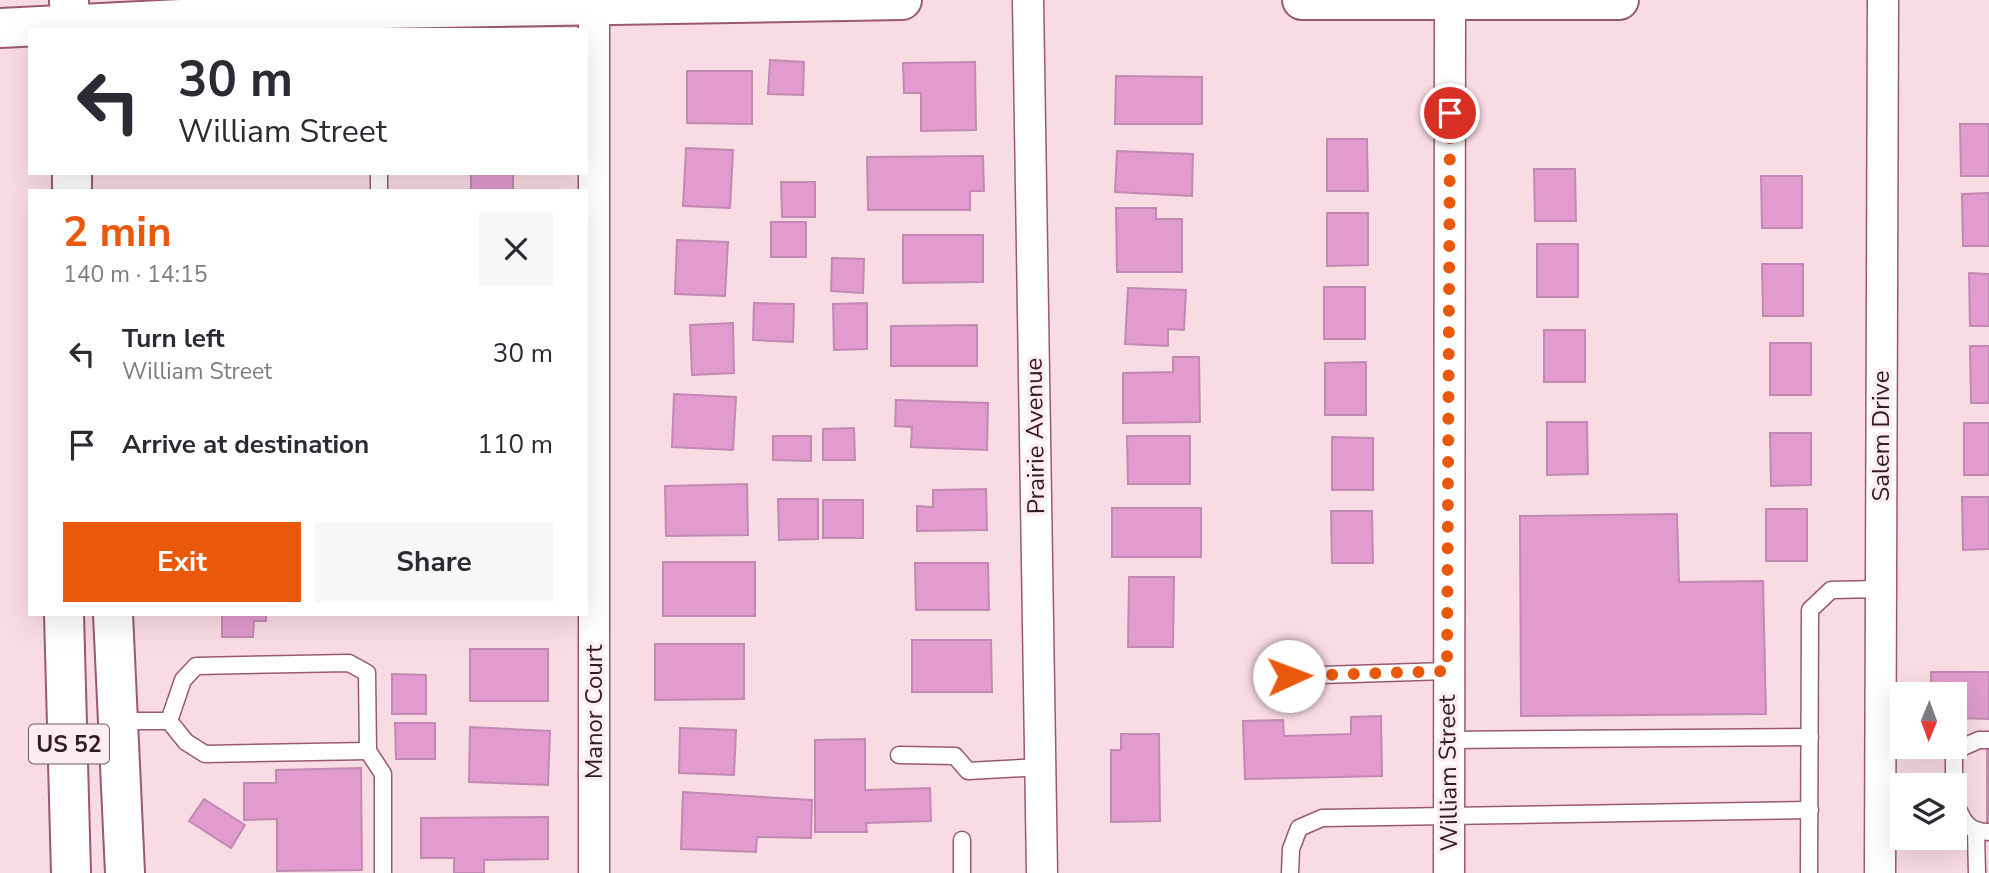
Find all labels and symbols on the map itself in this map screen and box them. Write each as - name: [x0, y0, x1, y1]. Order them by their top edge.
- pin: [1420, 83, 1480, 143]
- street label: Prairie Avenue: [1018, 357, 1052, 515]
- street label: Salem Drive: [1865, 371, 1897, 501]
- position arrow: [1252, 639, 1326, 713]
- street label: Manor Court: [578, 644, 610, 779]
- north arrow: [1890, 682, 1967, 760]
- street label: William Street: [1431, 694, 1465, 852]
- road number: US 52: [29, 724, 109, 764]

